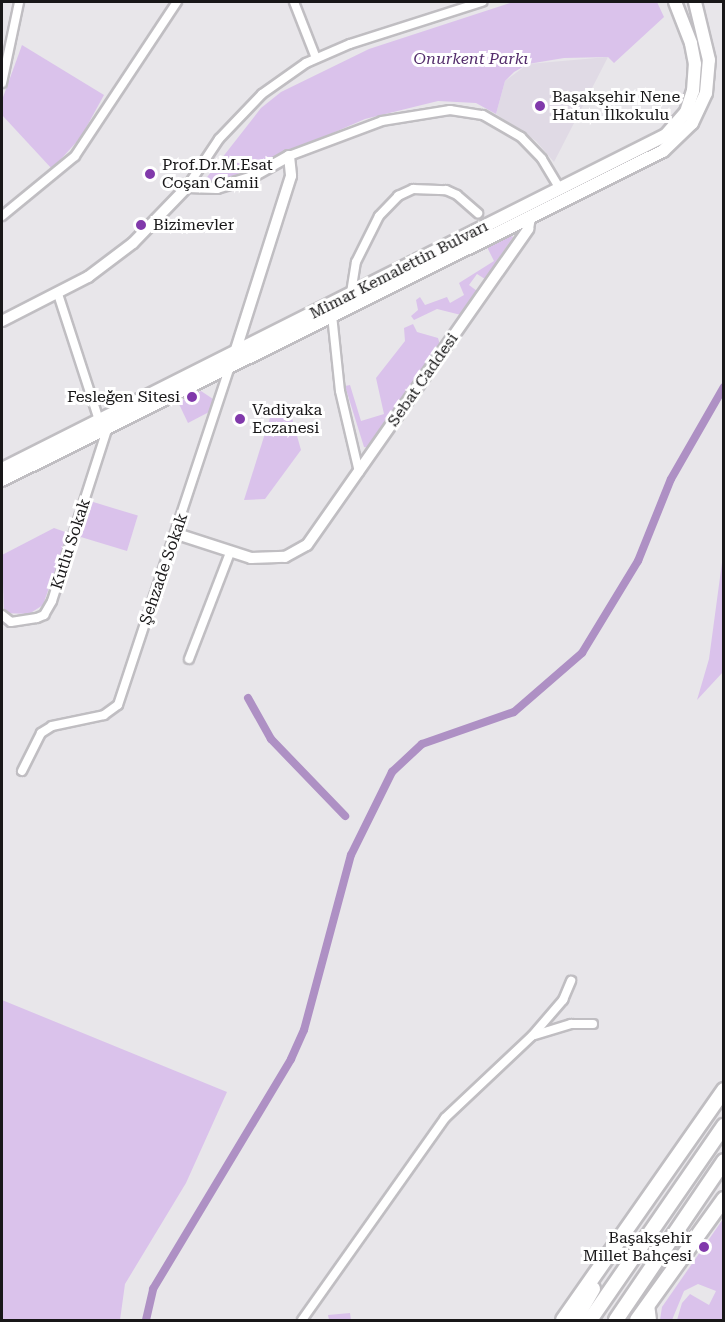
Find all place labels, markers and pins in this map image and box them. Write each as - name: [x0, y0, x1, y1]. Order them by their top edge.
- place label: Başakşehir Nene Hatun İlkokulu: [552, 87, 680, 125]
- marker: Başakşehir Nene Hatun İlkokulu: [533, 99, 547, 113]
- place label: Prof.Dr.M.Esat Coşan Camii: [162, 155, 273, 193]
- marker: Prof.Dr.M.Esat Coşan Camii: [143, 167, 157, 181]
- place label: Bizimevler: [153, 215, 234, 235]
- marker: Bizimevler: [134, 218, 148, 232]
- place label: Fesleğen Sitesi: [67, 387, 180, 407]
- marker: Fesleğen Sitesi: [185, 390, 199, 404]
- place label: Vadiyaka Eczanesi: [252, 400, 322, 438]
- marker: Vadiyaka Eczanesi: [233, 412, 247, 426]
- place label: Başakşehir Millet Bahçesi: [583, 1228, 692, 1266]
- marker: Başakşehir Millet Bahçesi: [697, 1240, 711, 1254]

